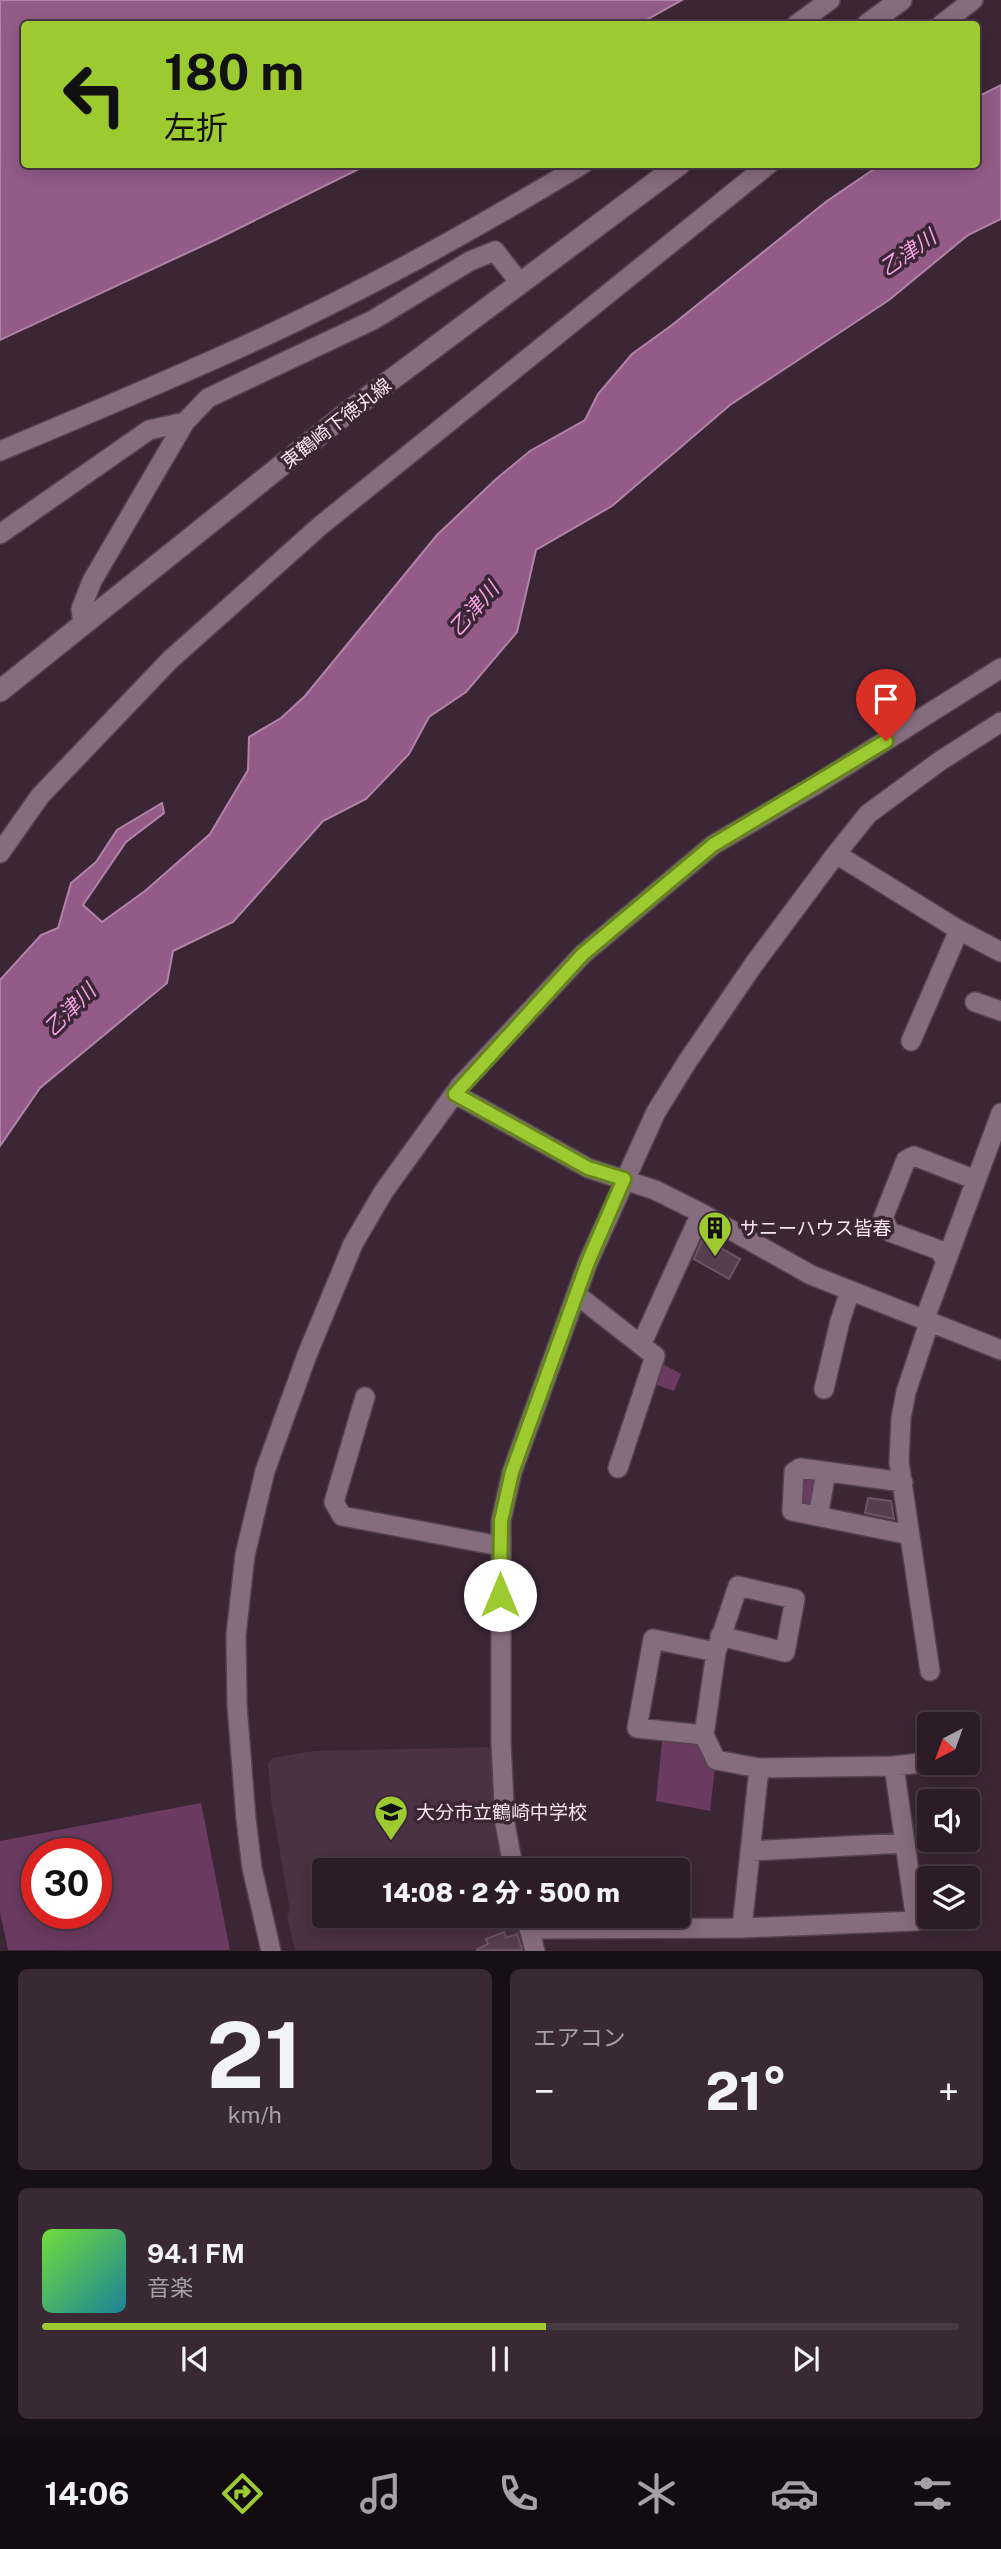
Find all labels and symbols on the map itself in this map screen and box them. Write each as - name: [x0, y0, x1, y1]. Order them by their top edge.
- water label: 乙津川: [875, 223, 942, 281]
- street label: 東鶴崎下徳丸線: [277, 373, 395, 473]
- water label: 乙津川: [444, 575, 505, 641]
- pin: [856, 669, 916, 741]
- water label: 乙津川: [39, 977, 102, 1041]
- building icon: サニーハウス皆春: [696, 1209, 734, 1258]
- place label: サニーハウス皆春: [740, 1217, 892, 1239]
- position arrow: [463, 1558, 537, 1632]
- north arrow: [917, 1712, 980, 1774]
- school or university icon: 大分市立鶴崎中学校: [372, 1793, 410, 1842]
- place label: 大分市立鶴崎中学校: [416, 1801, 587, 1823]
- speed limit sign: 30: [21, 1838, 112, 1929]

